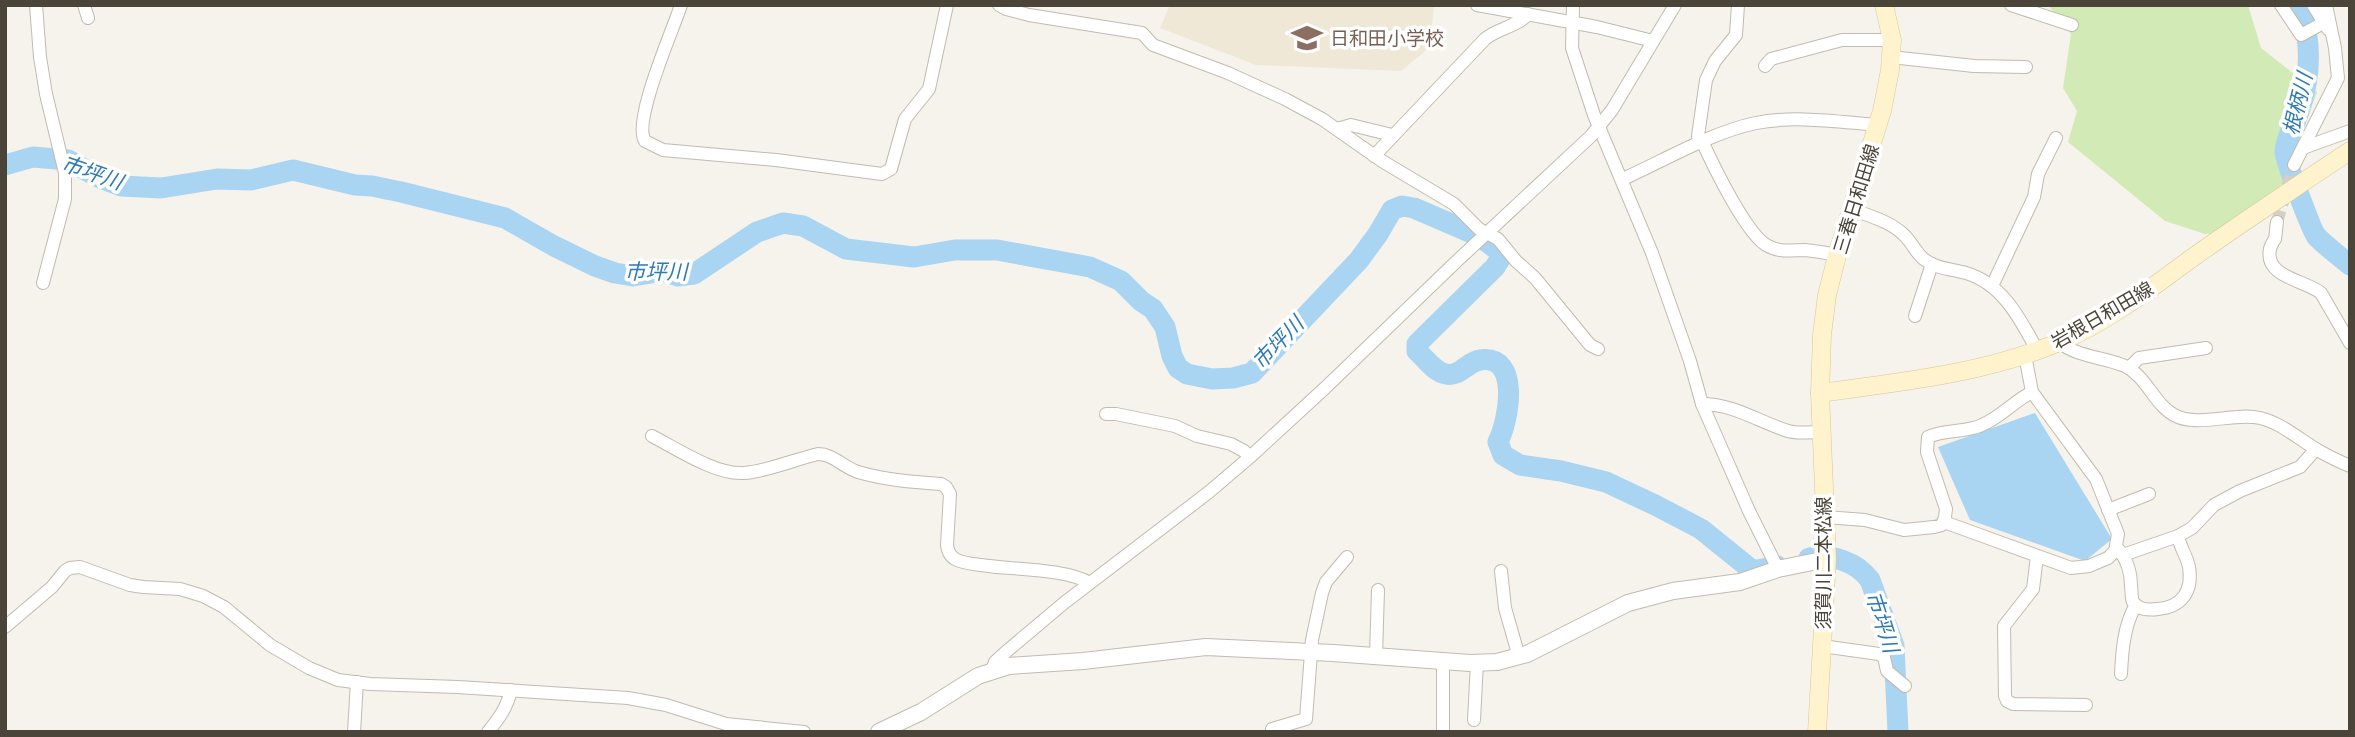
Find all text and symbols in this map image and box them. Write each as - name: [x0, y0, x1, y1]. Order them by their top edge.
- school or university icon: 日和田小学校: [1290, 21, 1324, 55]
- place label: 日和田小学校: [1330, 27, 1444, 50]
- water label: 根柄川: [2278, 68, 2318, 137]
- street label: 三春日和田線: [1829, 141, 1884, 257]
- water label: 市坪川: [58, 150, 128, 195]
- water label: 市坪川: [625, 259, 689, 284]
- street label: 岩根日和田線: [2047, 277, 2157, 354]
- water label: 市坪川: [1247, 310, 1310, 374]
- street label: 須賀川二本松線: [1812, 496, 1835, 630]
- water label: 市坪川: [1861, 588, 1905, 658]

